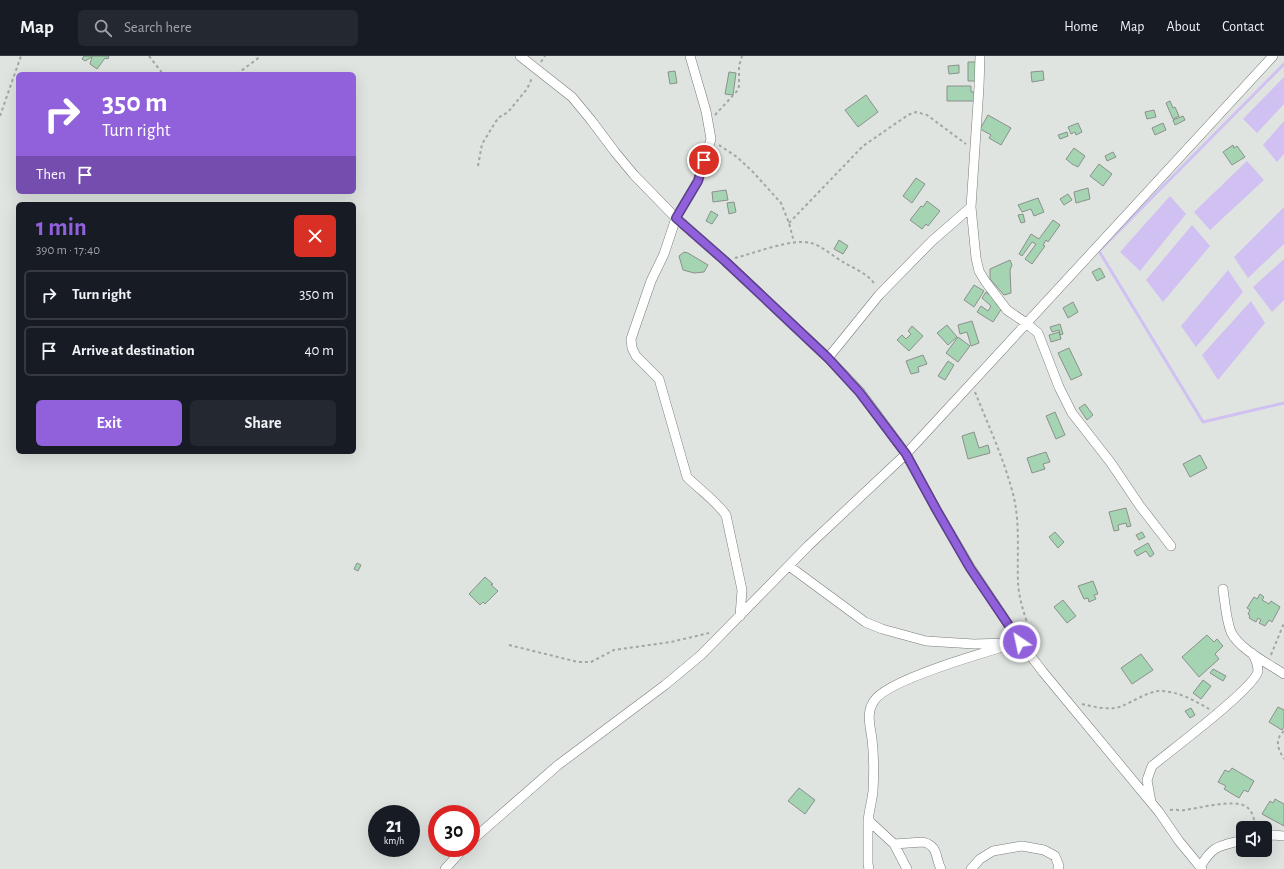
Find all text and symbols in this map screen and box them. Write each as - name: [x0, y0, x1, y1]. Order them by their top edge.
- search box: [78, 10, 358, 46]
- icon: search: [92, 17, 114, 39]
- text: Map: [20, 18, 54, 37]
- text: Search here: [124, 20, 192, 35]
- text: Home: [1064, 20, 1098, 34]
- text: Map: [1120, 20, 1144, 34]
- text: About: [1166, 20, 1200, 34]
- text: Contact: [1222, 20, 1264, 34]
- icon: right: [36, 88, 88, 140]
- text: 350 m: [102, 89, 168, 117]
- text: Turn right: [102, 122, 171, 140]
- pin: [687, 143, 721, 177]
- icon: arrive: [693, 149, 715, 171]
- icon: arrive: [74, 164, 96, 186]
- text: Then: [36, 167, 66, 182]
- button: close: [294, 215, 336, 257]
- text: 1 min: [36, 216, 87, 240]
- text: 390 m · 17:40: [36, 244, 100, 257]
- icon: right: [38, 284, 60, 306]
- text: Turn right: [72, 287, 131, 302]
- text: 350 m: [299, 287, 334, 302]
- icon: arrive: [38, 340, 60, 362]
- text: Arrive at destination: [72, 343, 195, 358]
- text: 40 m: [304, 343, 334, 358]
- button: Exit: [36, 400, 182, 446]
- button: Share: [190, 400, 336, 446]
- position arrow: [999, 621, 1041, 663]
- speed limit sign: 30: [428, 805, 480, 857]
- text: 21: [386, 816, 402, 836]
- map controls: [1236, 821, 1272, 857]
- button: sound: [1236, 821, 1272, 857]
- text: km/h: [384, 836, 404, 846]

